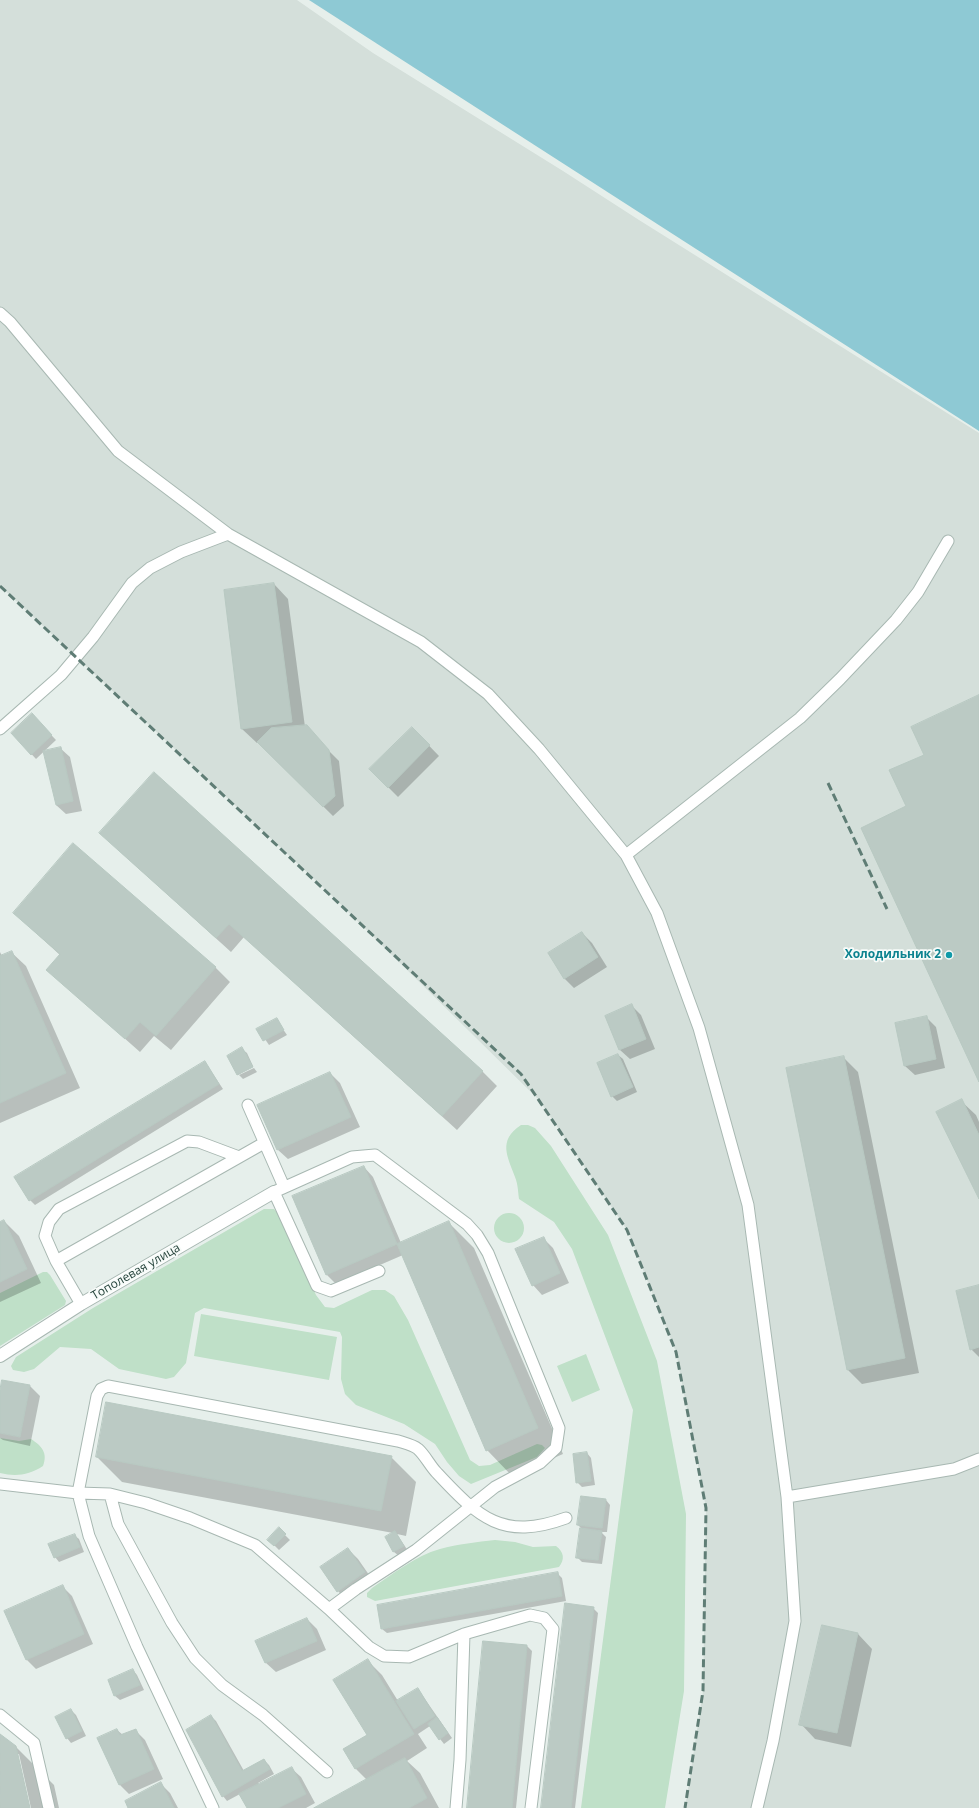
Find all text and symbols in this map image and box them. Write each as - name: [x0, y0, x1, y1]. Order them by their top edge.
- place label: Холодильник 2: [845, 948, 941, 962]
- marker: Холодильник 2: [944, 950, 954, 960]
- street label: Тополевая улица: [89, 1241, 183, 1303]

